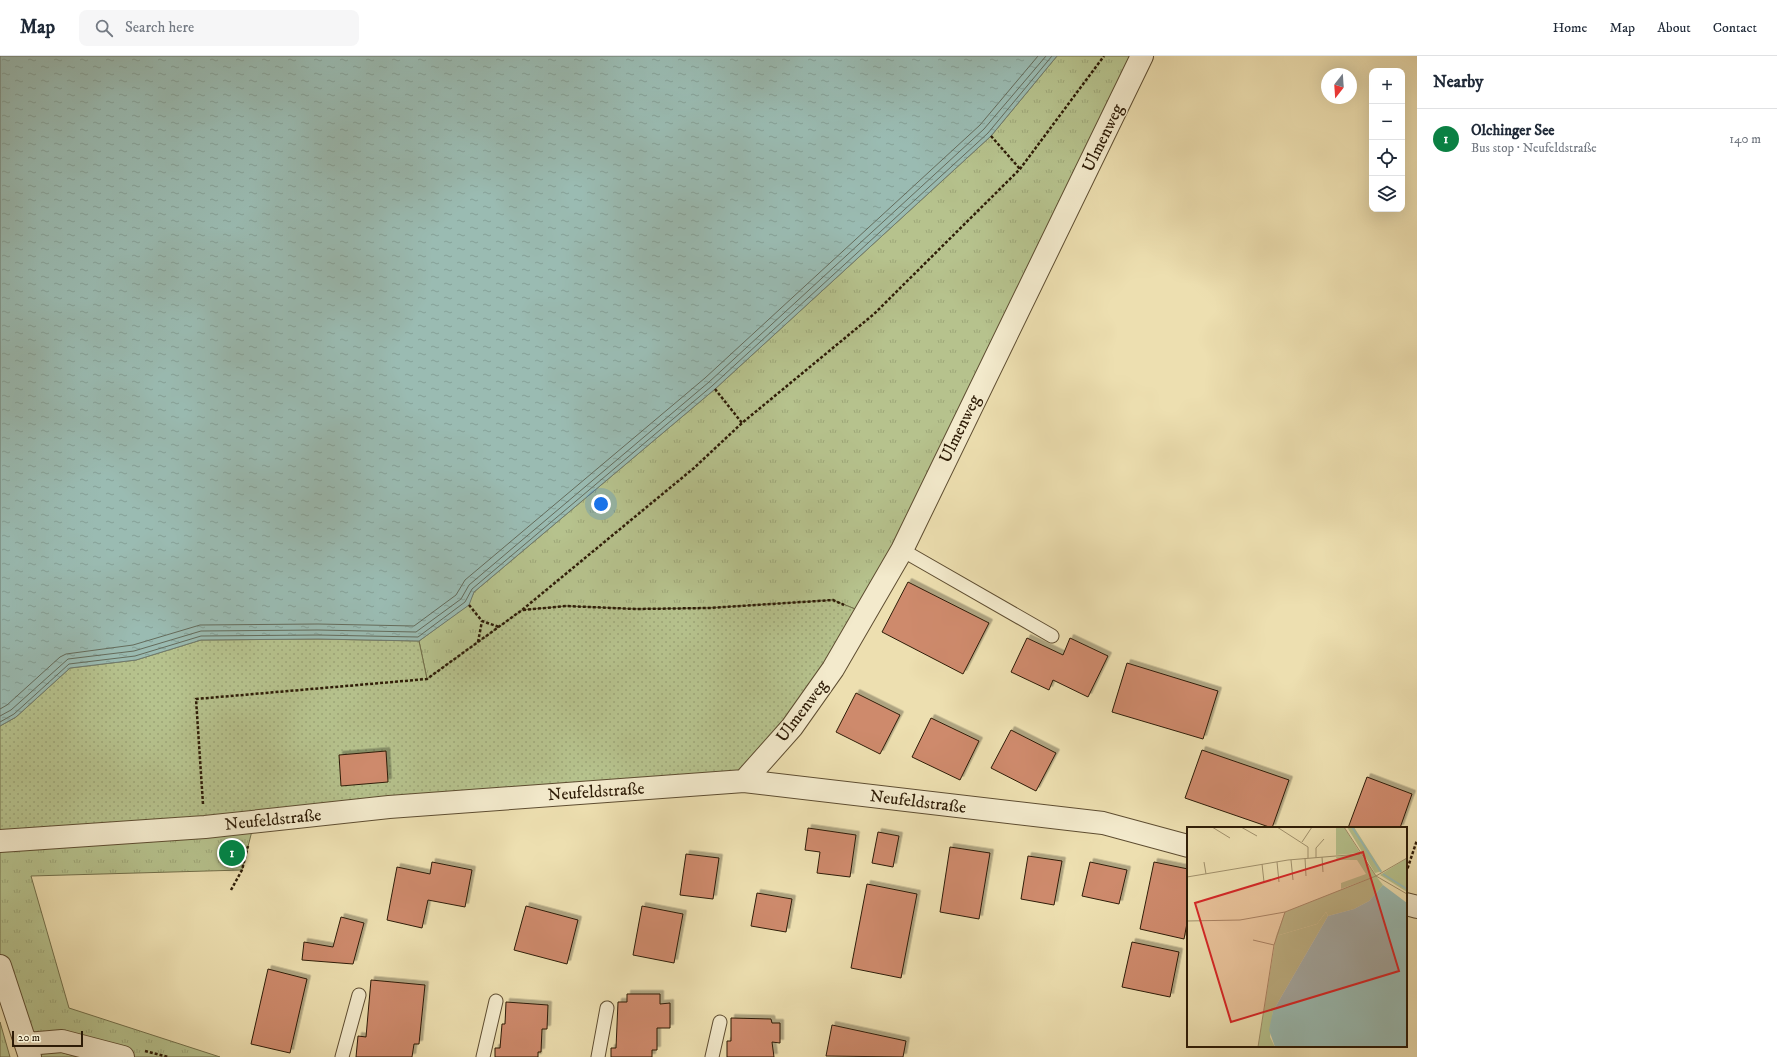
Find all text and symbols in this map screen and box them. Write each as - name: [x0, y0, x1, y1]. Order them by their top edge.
- search box: [79, 10, 359, 46]
- text: Map: [20, 16, 55, 39]
- icon: search: [93, 17, 115, 39]
- text: Search here: [125, 18, 194, 37]
- text: Home: [1553, 19, 1587, 37]
- text: Map: [1609, 19, 1635, 37]
- text: About: [1657, 19, 1691, 37]
- text: Contact: [1713, 19, 1757, 37]
- north arrow: [1321, 68, 1357, 104]
- map controls: [1369, 68, 1405, 212]
- button: +: [1369, 68, 1405, 104]
- text: Nearby: [1433, 71, 1483, 93]
- street label: Ulmenweg: [1077, 100, 1129, 176]
- button: −: [1369, 104, 1405, 140]
- text: Olchinger See: [1471, 121, 1555, 140]
- text: 1: [1444, 131, 1448, 147]
- text: 140 m: [1729, 131, 1761, 147]
- button: locate: [1369, 140, 1405, 176]
- text: Bus stop · Neufeldstraße: [1471, 140, 1597, 156]
- button: layers: [1369, 176, 1405, 212]
- street label: Ulmenweg: [934, 391, 986, 467]
- your location: [591, 494, 611, 514]
- street label: Ulmenweg: [771, 675, 833, 747]
- street label: Neufeldstraße: [547, 778, 645, 806]
- street label: Neufeldstraße: [869, 785, 967, 819]
- street label: Neufeldstraße: [224, 804, 322, 836]
- inset map: [1187, 827, 1407, 1047]
- pin: 1: [219, 838, 245, 868]
- scale bar: [12, 1029, 83, 1048]
- text: 20 m: [18, 1031, 40, 1045]

